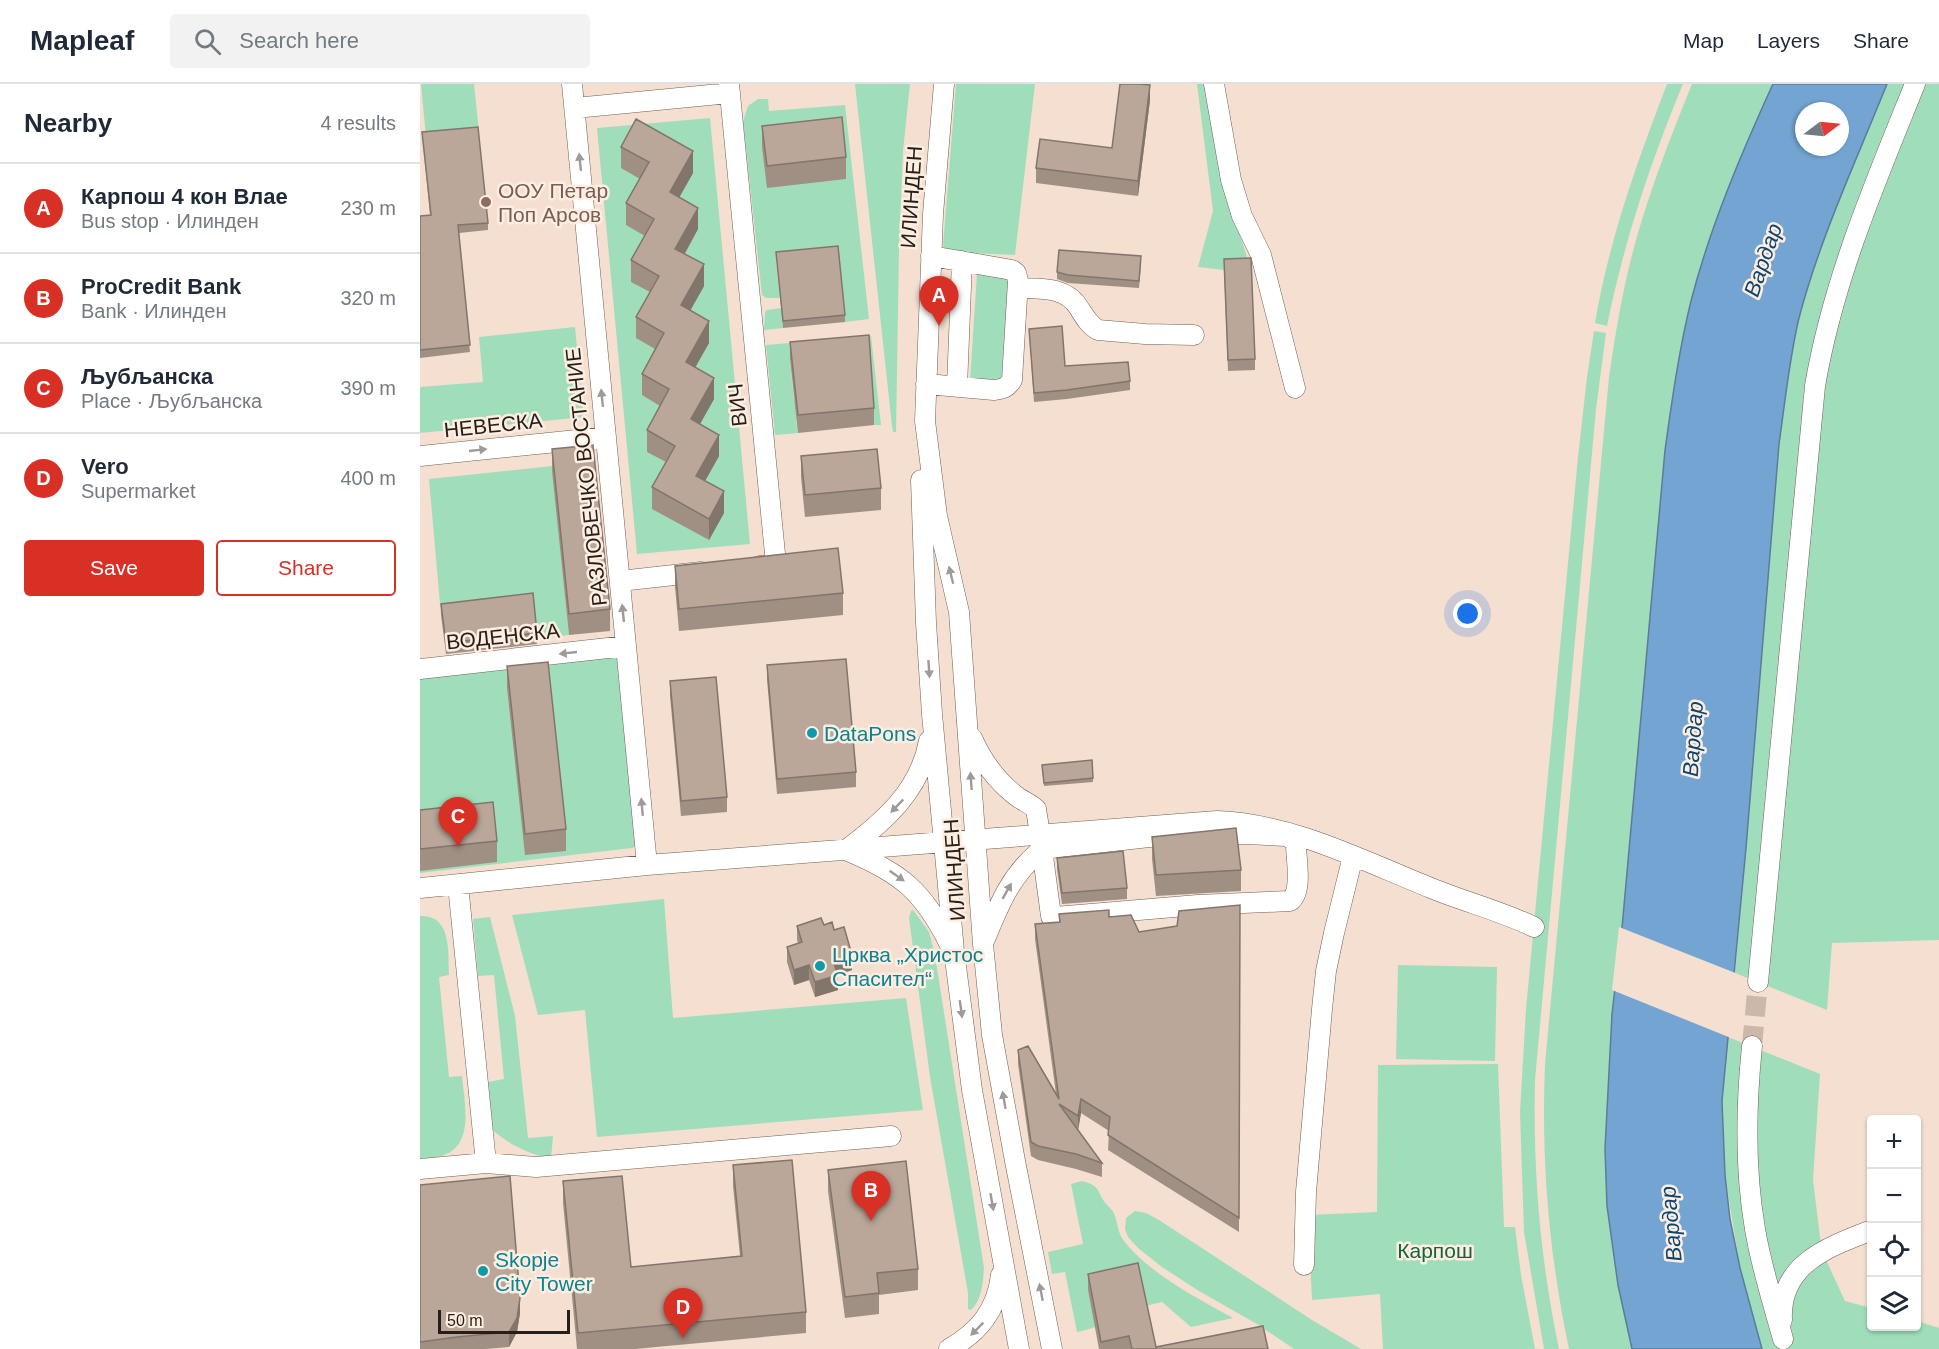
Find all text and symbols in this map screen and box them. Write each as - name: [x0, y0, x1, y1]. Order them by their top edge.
- search box: [170, 14, 590, 68]
- text: Mapleaf: [30, 25, 134, 56]
- icon: search: [191, 25, 224, 58]
- text: Search here: [239, 28, 359, 53]
- text: Map: [1683, 29, 1724, 52]
- text: Layers: [1757, 29, 1820, 52]
- text: Share: [1853, 29, 1909, 52]
- north arrow: [1795, 102, 1849, 156]
- text: Nearby: [24, 108, 112, 138]
- text: 4 results: [320, 112, 396, 134]
- street label: ИЛИНДЕН: [896, 145, 926, 249]
- one-way arrow: [575, 153, 585, 172]
- place label: ООУ Петар Поп Арсов: [498, 179, 608, 226]
- text: Карпош 4 кон Влае: [81, 184, 288, 209]
- marker: ООУ Петар Поп Арсов: [479, 195, 493, 209]
- text: A: [36, 197, 51, 219]
- text: 230 m: [340, 197, 396, 219]
- text: Bus stop · Илинден: [81, 210, 259, 232]
- water label: Вардар: [1739, 220, 1787, 300]
- text: ProCredit Bank: [81, 274, 241, 299]
- pin: A: [920, 276, 958, 326]
- text: B: [36, 287, 51, 309]
- text: 320 m: [340, 287, 396, 309]
- text: Bank · Илинден: [81, 300, 226, 322]
- street label: РАЗЛОВЕЧКО ВОСТАНИЕ: [561, 347, 611, 607]
- text: Љубљанска: [81, 364, 213, 389]
- text: C: [36, 377, 51, 399]
- text: 390 m: [340, 377, 396, 399]
- street label: ВИЧ: [723, 382, 751, 428]
- one-way arrow: [597, 389, 607, 408]
- text: Place · Љубљанска: [81, 390, 262, 412]
- street label: НЕВЕСКА: [443, 408, 543, 442]
- one-way arrow: [469, 445, 488, 455]
- text: Vero: [81, 454, 129, 479]
- text: D: [36, 467, 51, 489]
- text: 400 m: [340, 467, 396, 489]
- text: Supermarket: [81, 480, 196, 502]
- button: Save: [24, 540, 204, 596]
- button: Share: [216, 540, 396, 596]
- one-way arrow: [946, 566, 956, 584]
- your location: [1453, 599, 1482, 628]
- one-way arrow: [618, 604, 628, 623]
- street label: ВОДЕНСКА: [445, 619, 561, 653]
- one-way arrow: [559, 648, 578, 658]
- one-way arrow: [925, 659, 934, 678]
- water label: Вардар: [1678, 700, 1708, 778]
- place label: DataPons: [824, 722, 916, 745]
- marker: DataPons: [805, 726, 819, 740]
- one-way arrow: [967, 772, 976, 791]
- pin: C: [438, 798, 477, 847]
- one-way arrow: [637, 798, 647, 817]
- one-way arrow: [890, 798, 904, 812]
- street label: ИЛИНДЕН: [939, 818, 969, 922]
- one-way arrow: [889, 870, 905, 881]
- one-way arrow: [1001, 883, 1012, 899]
- place label: Црква „Христос Спасител“: [832, 943, 983, 990]
- marker: Црква „Христос Спасител“: [813, 959, 827, 973]
- one-way arrow: [956, 1000, 965, 1019]
- one-way arrow: [999, 1091, 1008, 1110]
- map controls: [1867, 1115, 1921, 1331]
- button: +: [1867, 1115, 1921, 1169]
- button: −: [1867, 1169, 1921, 1223]
- pin: B: [852, 1172, 890, 1221]
- water label: Вардар: [1655, 1185, 1687, 1263]
- one-way arrow: [987, 1192, 996, 1211]
- button: locate: [1867, 1223, 1921, 1277]
- park label: Карпош: [1397, 1239, 1473, 1262]
- place label: Skopje City Tower: [495, 1248, 593, 1295]
- marker: Skopje City Tower: [476, 1264, 490, 1278]
- button: layers: [1867, 1277, 1921, 1331]
- one-way arrow: [1036, 1282, 1045, 1301]
- pin: D: [664, 1288, 702, 1338]
- scale bar: [438, 1307, 570, 1334]
- text: 50 m: [447, 1312, 483, 1329]
- one-way arrow: [970, 1322, 984, 1336]

